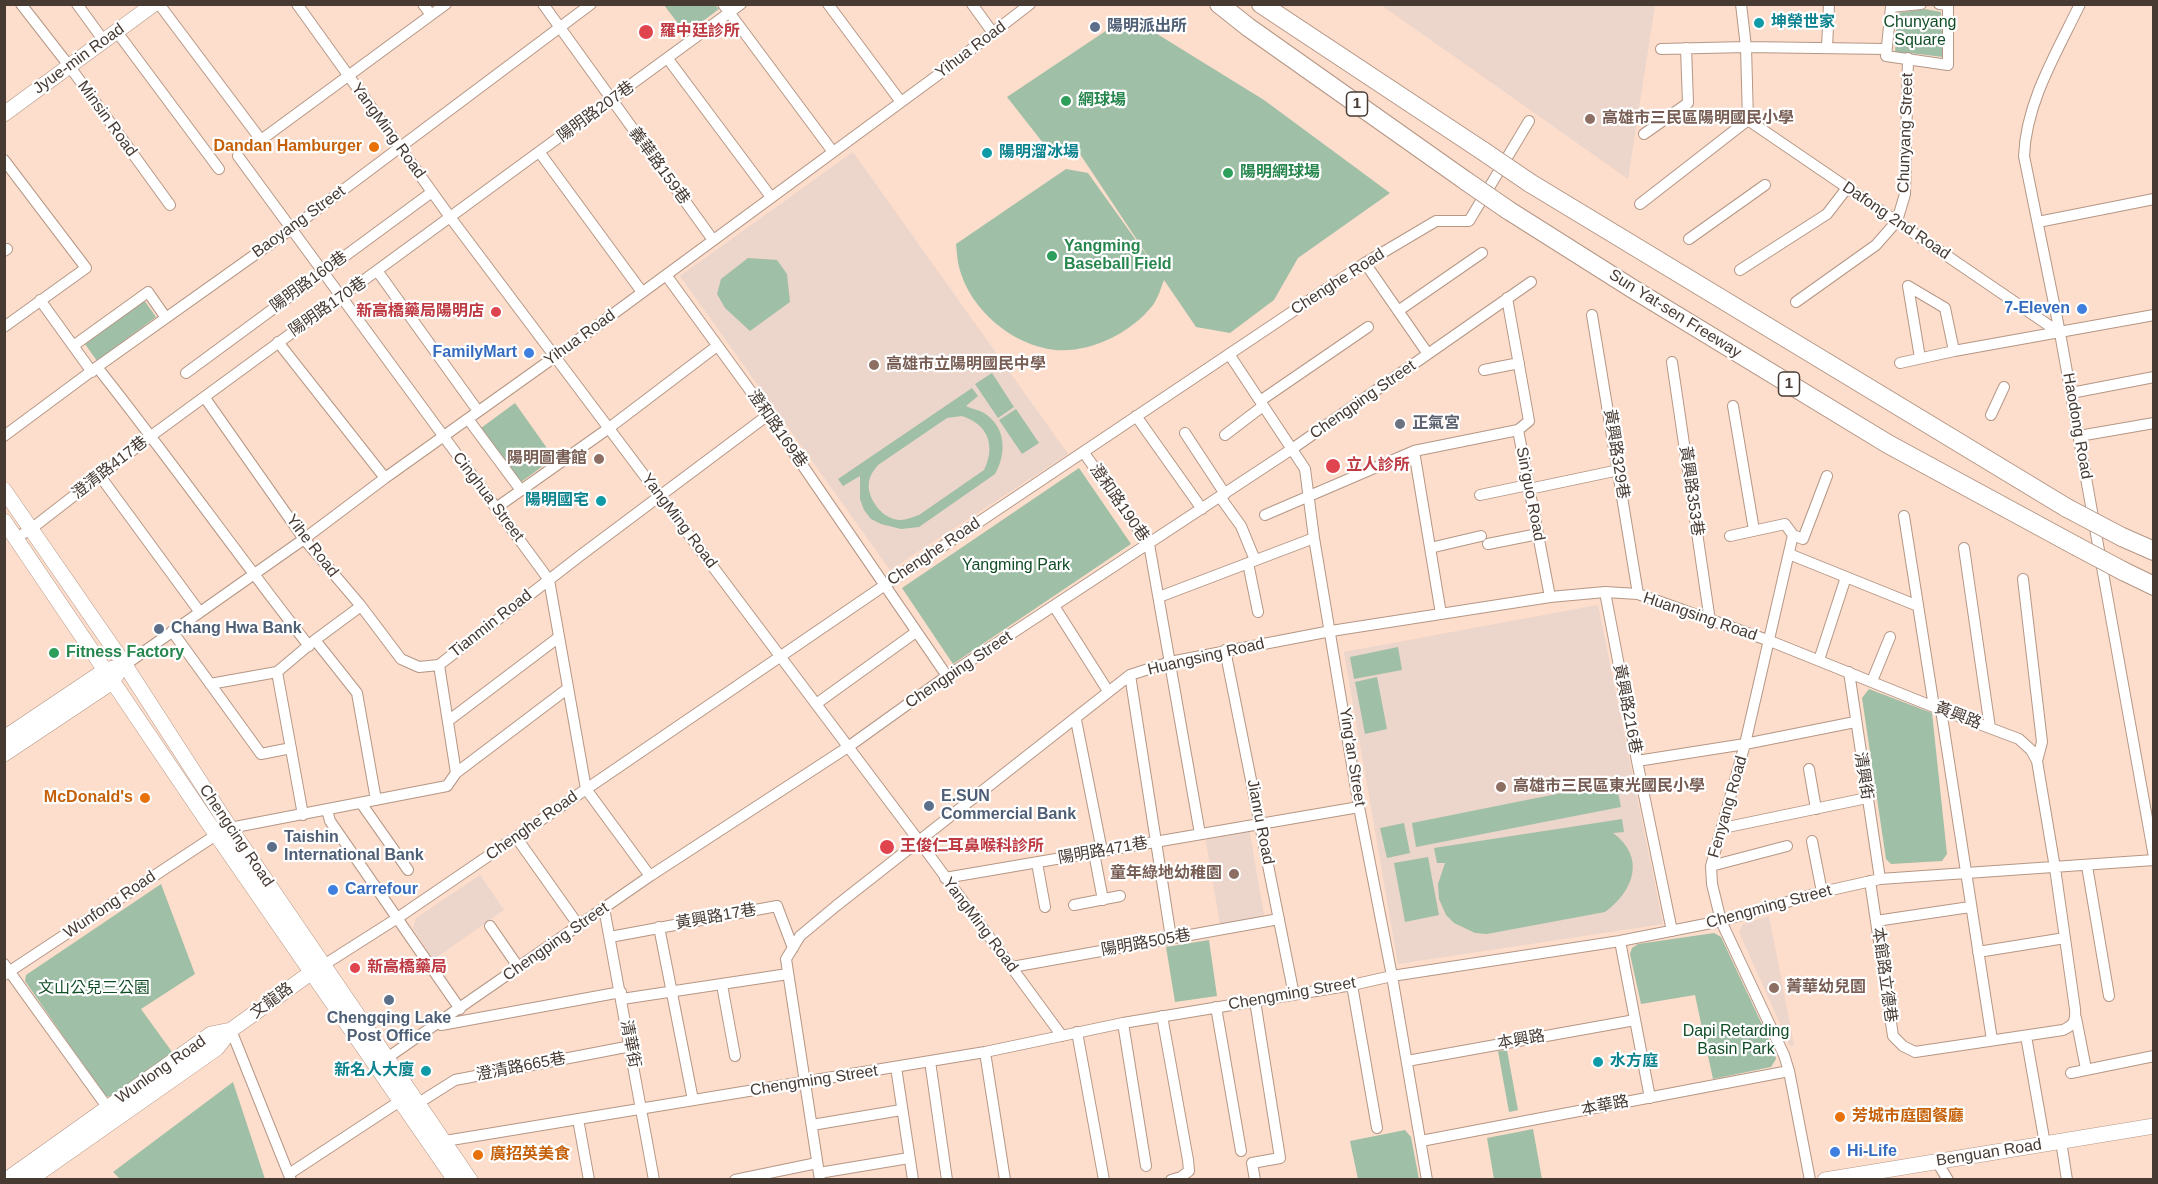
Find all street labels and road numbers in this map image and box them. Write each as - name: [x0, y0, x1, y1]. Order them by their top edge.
- street label: Yihua Road: [932, 17, 1010, 83]
- street label: Jyue-min Road: [30, 20, 128, 98]
- street label: Chunyang Street: [1894, 73, 1918, 193]
- street label: Minsin Road: [73, 77, 141, 161]
- street label: 陽明路207巷: [554, 78, 638, 146]
- street label: YangMing Road: [347, 79, 429, 183]
- road number: 1: [1346, 92, 1368, 116]
- street label: 義華路159巷: [625, 124, 693, 208]
- street label: Dafong 2nd Road: [1839, 178, 1953, 264]
- street label: Baoyang Street: [249, 182, 349, 262]
- street label: Chenghe Road: [1288, 245, 1388, 319]
- street label: 陽明路160巷: [267, 248, 351, 316]
- street label: Sun Yat-sen Freeway: [1605, 265, 1745, 363]
- street label: 陽明路170巷: [285, 273, 371, 341]
- street label: Yihua Road: [541, 306, 619, 370]
- street label: Chengping Street: [1306, 356, 1420, 444]
- street label: Haodong Road: [2058, 371, 2096, 481]
- road number: 1: [1778, 372, 1800, 396]
- street label: 澄和路169巷: [743, 386, 811, 472]
- street label: 黃興路329巷: [1599, 408, 1633, 500]
- street label: 澄清路417巷: [68, 433, 152, 503]
- street label: Sin'guo Road: [1511, 445, 1549, 543]
- street label: 黃興路353巷: [1675, 445, 1707, 537]
- street label: Cinghua Street: [448, 449, 528, 545]
- street label: 澄和路190巷: [1085, 460, 1153, 546]
- street label: YangMing Road: [637, 470, 721, 572]
- street label: Yihe Road: [282, 511, 342, 581]
- street label: Chenghe Road: [884, 514, 984, 590]
- street label: Tianmin Road: [446, 586, 536, 662]
- street label: Huangsing Road: [1641, 589, 1759, 645]
- street label: Chengping Street: [902, 627, 1016, 713]
- street label: Huangsing Road: [1146, 634, 1266, 680]
- street label: 黃興路216巷: [1609, 663, 1645, 755]
- street label: 黃興路: [1932, 698, 1984, 734]
- street label: Ying'an Street: [1335, 706, 1369, 808]
- street label: 清興街: [1850, 751, 1876, 801]
- street label: Fenyang Road: [1704, 754, 1752, 860]
- street label: Jianru Road: [1242, 778, 1278, 866]
- street label: Chengcing Road: [195, 781, 277, 891]
- street label: Chenghe Road: [482, 787, 582, 865]
- street label: 陽明路471巷: [1057, 834, 1149, 868]
- street label: Wunfong Road: [61, 867, 159, 943]
- street label: YangMing Road: [938, 874, 1022, 976]
- street label: Chengming Street: [1704, 881, 1834, 933]
- street label: Chengping Street: [499, 898, 613, 986]
- street label: 黃興路17巷: [674, 900, 758, 934]
- street label: 陽明路505巷: [1100, 926, 1192, 960]
- street label: 本館路立德巷: [1868, 926, 1900, 1024]
- street label: Chengming Street: [1227, 973, 1357, 1015]
- street label: 文龍路: [247, 979, 297, 1023]
- street label: 清華街: [616, 1019, 644, 1069]
- street label: 本興路: [1496, 1026, 1546, 1054]
- street label: Wunlong Road: [112, 1032, 210, 1108]
- street label: 澄清路665巷: [475, 1049, 567, 1085]
- street label: Chengming Street: [749, 1061, 879, 1101]
- street label: 本華路: [1580, 1092, 1630, 1120]
- street label: Benguan Road: [1935, 1135, 2043, 1171]

